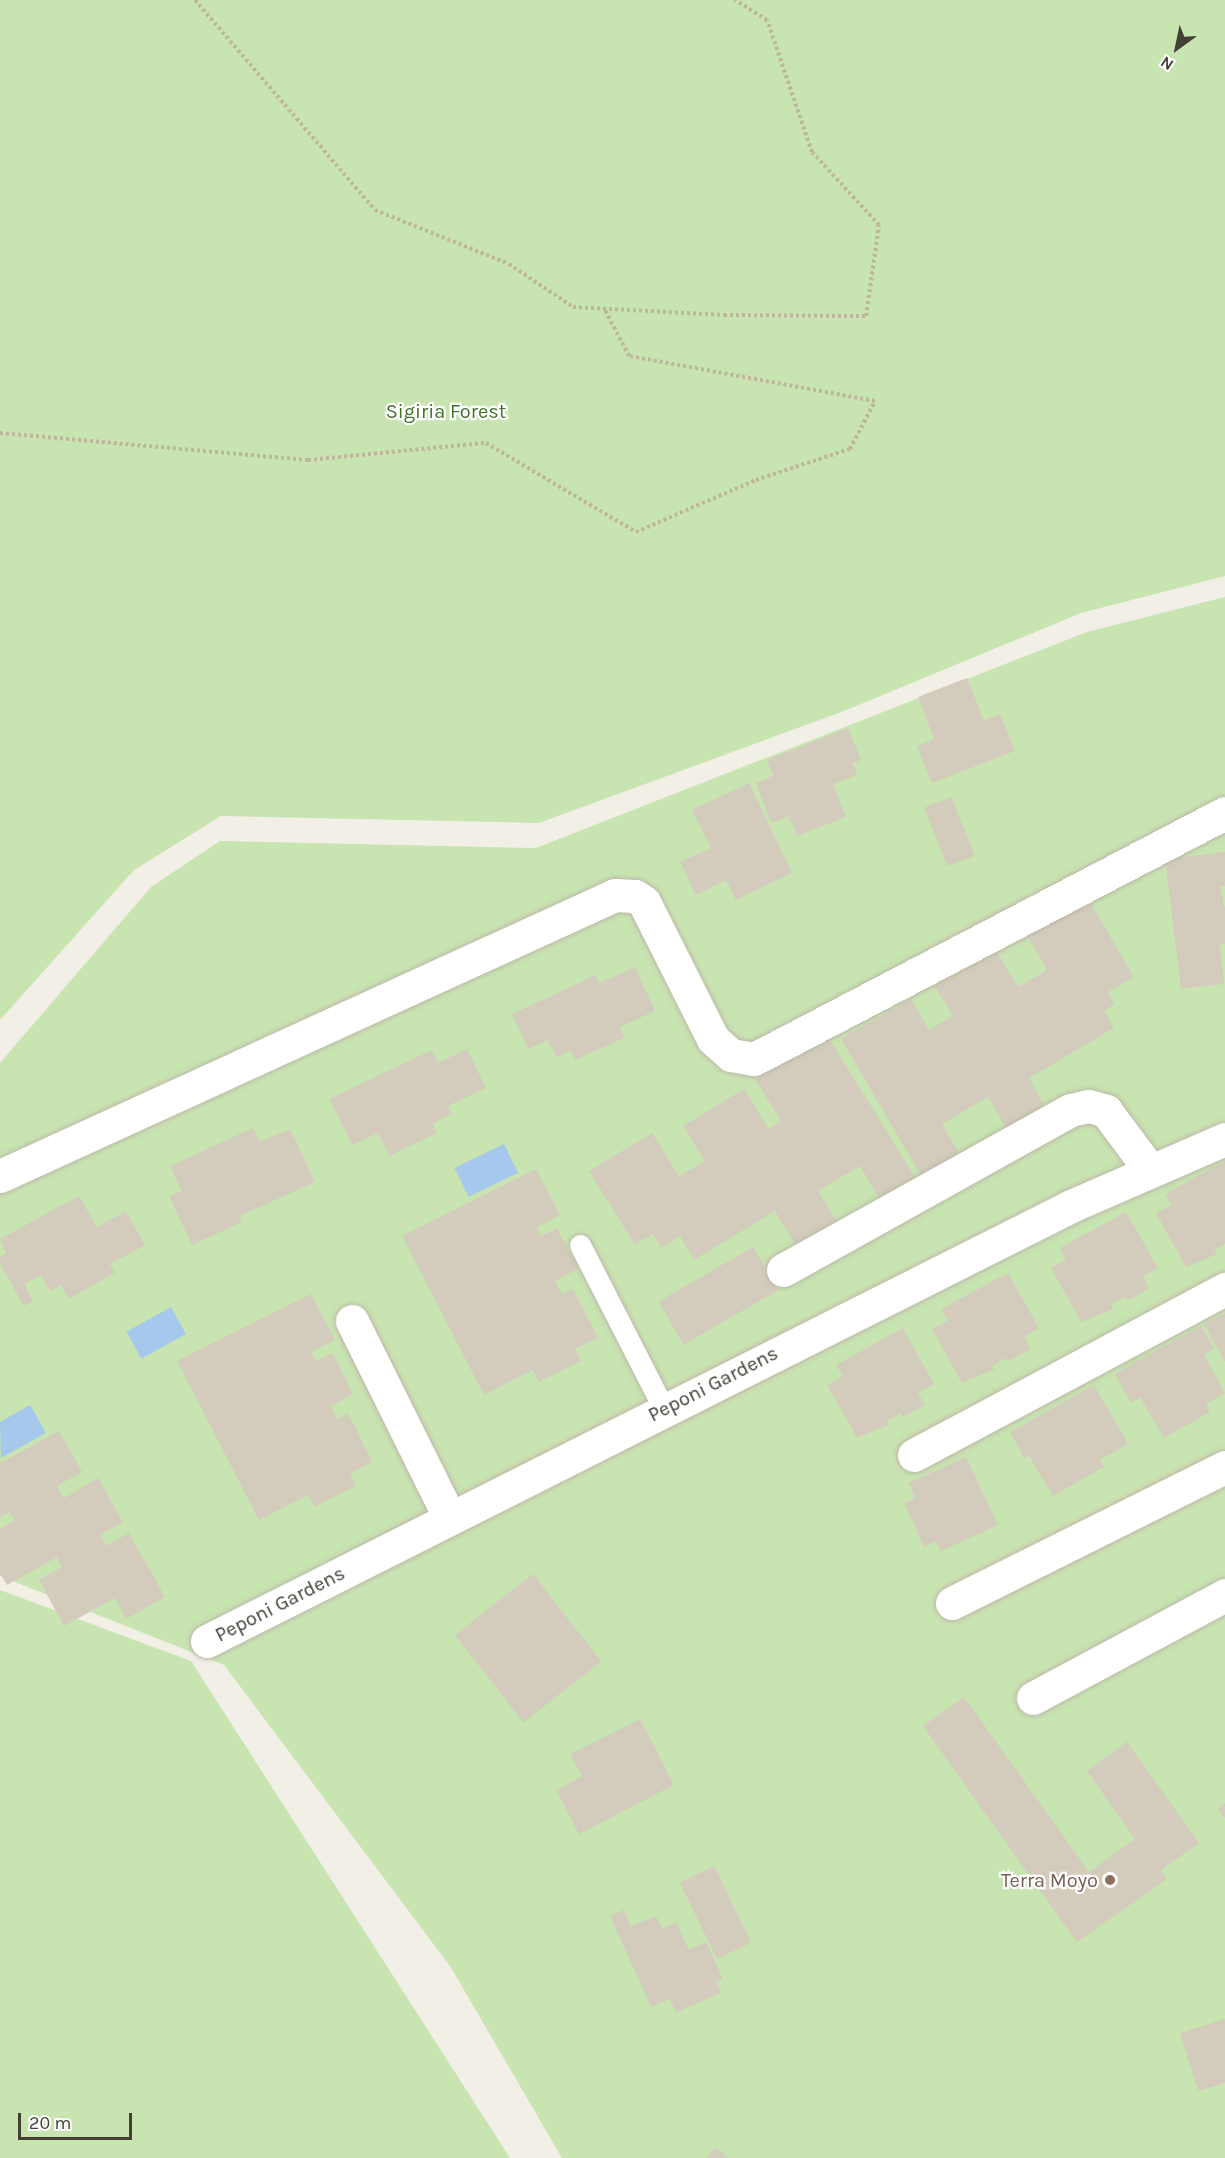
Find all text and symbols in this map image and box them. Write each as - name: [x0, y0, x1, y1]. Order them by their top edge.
- north arrow: [1147, 18, 1207, 78]
- text: N: [1157, 52, 1177, 75]
- park label: Sigiria Forest: [386, 399, 506, 423]
- street label: Peponi Gardens: [644, 1341, 782, 1427]
- street label: Peponi Gardens: [211, 1561, 349, 1647]
- place label: Terra Moyo: [1001, 1868, 1098, 1892]
- marker: Terra Moyo: [1103, 1873, 1117, 1887]
- scale bar: [21, 2101, 135, 2139]
- text: 20 m: [29, 2112, 71, 2134]

